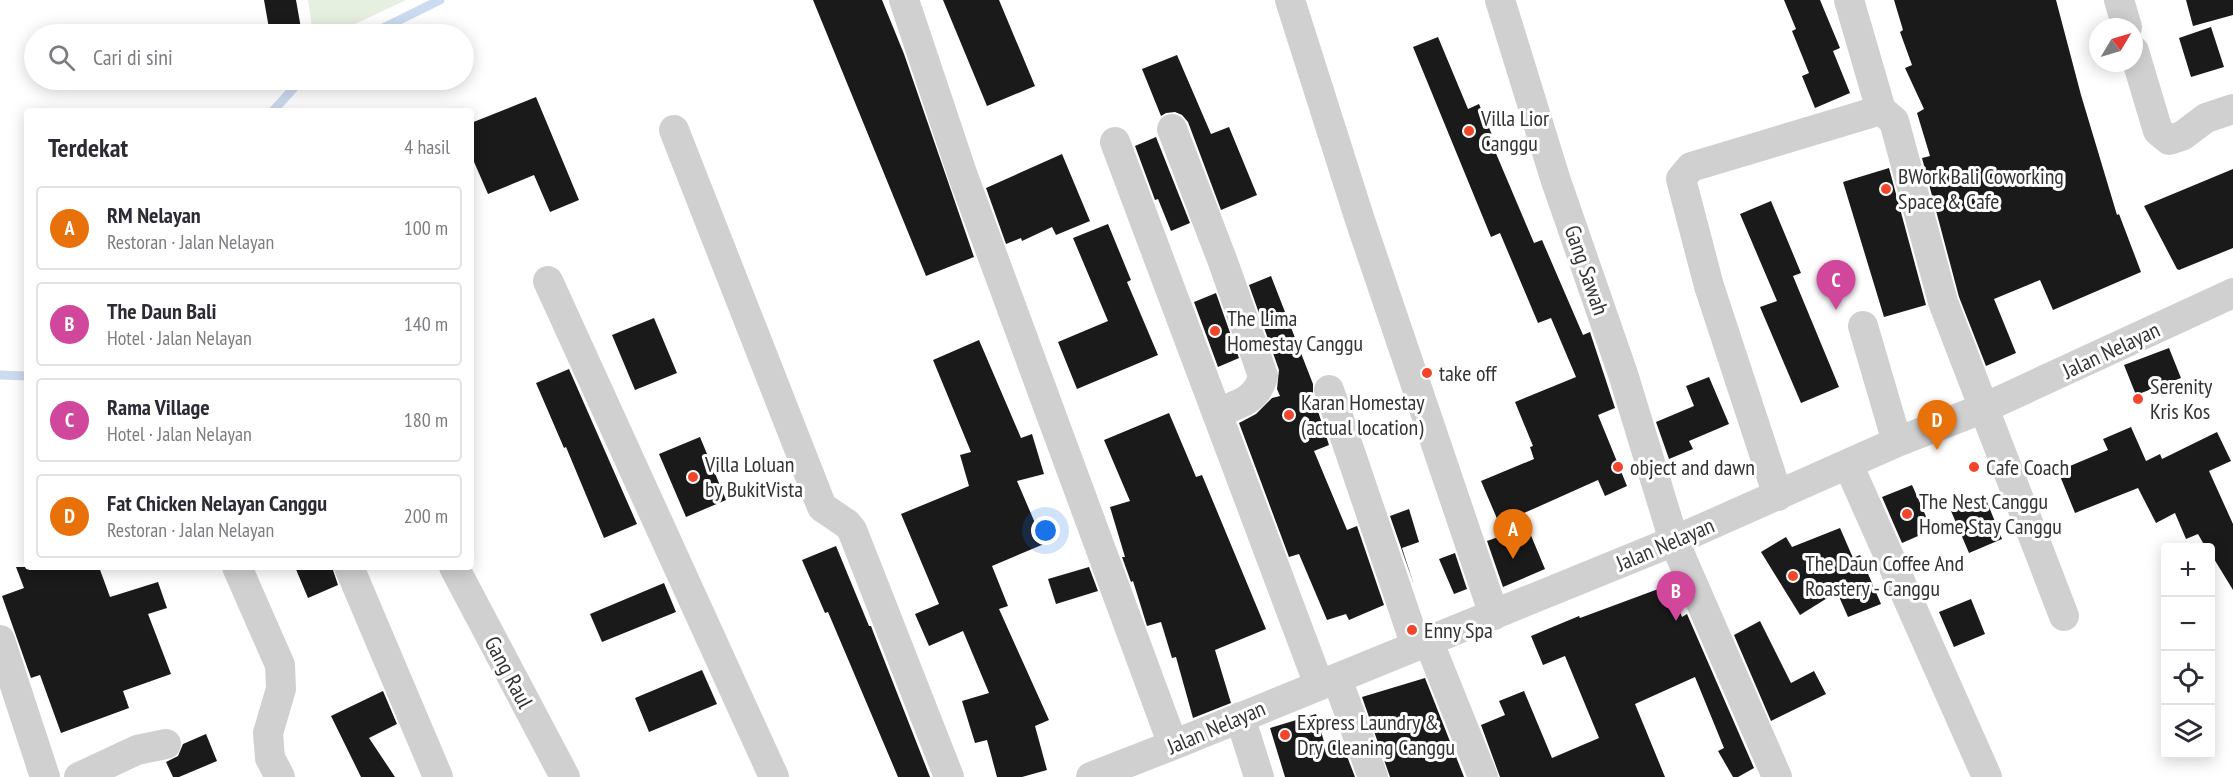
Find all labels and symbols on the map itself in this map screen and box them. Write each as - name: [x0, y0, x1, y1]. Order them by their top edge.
- north arrow: [2089, 18, 2143, 72]
- place label: Villa Lior Canggu: [1480, 104, 1549, 157]
- marker: Villa Lior Canggu: [1462, 124, 1476, 138]
- place label: BWork Bali Coworking Space & Cafe: [1898, 162, 2064, 215]
- marker: BWork Bali Coworking Space & Cafe: [1879, 182, 1893, 196]
- street label: Gang Sawah: [1559, 221, 1615, 319]
- pin: C: [1816, 260, 1856, 310]
- place label: The Lima Homestay Canggu: [1227, 304, 1363, 357]
- street label: Jalan Nelayan: [2057, 315, 2164, 385]
- marker: The Lima Homestay Canggu: [1208, 324, 1222, 338]
- place label: take off: [1439, 359, 1498, 387]
- marker: take off: [1420, 366, 1434, 380]
- place label: Serenity Kris Kos: [2150, 372, 2213, 425]
- place label: Karan Homestay (actual location): [1301, 388, 1425, 441]
- marker: Serenity Kris Kos: [2131, 392, 2145, 406]
- pin: D: [1918, 400, 1956, 450]
- marker: Karan Homestay (actual location): [1282, 408, 1296, 422]
- place label: Villa Loluan by BukitVista: [704, 450, 803, 503]
- place label: object and dawn: [1630, 453, 1755, 481]
- place label: Cafe Coach: [1986, 453, 2069, 481]
- marker: object and dawn: [1611, 460, 1625, 474]
- marker: Cafe Coach: [1967, 460, 1981, 474]
- marker: Villa Loluan by BukitVista: [686, 470, 700, 484]
- place label: The Nest Canggu Home Stay Canggu: [1919, 487, 2062, 540]
- marker: The Nest Canggu Home Stay Canggu: [1900, 507, 1914, 521]
- pin: A: [1494, 510, 1532, 559]
- street label: Jalan Nelayan: [1611, 511, 1718, 578]
- your location: [1031, 516, 1060, 545]
- place label: The Daun Coffee And Roastery - Canggu: [1805, 549, 1964, 602]
- marker: The Daun Coffee And Roastery - Canggu: [1786, 569, 1800, 583]
- pin: B: [1656, 572, 1696, 621]
- place label: Enny Spa: [1424, 616, 1493, 644]
- marker: Enny Spa: [1405, 623, 1419, 637]
- street label: Gang Raul: [478, 631, 540, 714]
- street label: Jalan Nelayan: [1162, 694, 1269, 761]
- place label: Express Laundry & Dry Cleaning Canggu: [1297, 708, 1455, 761]
- marker: Express Laundry & Dry Cleaning Canggu: [1278, 728, 1292, 742]

